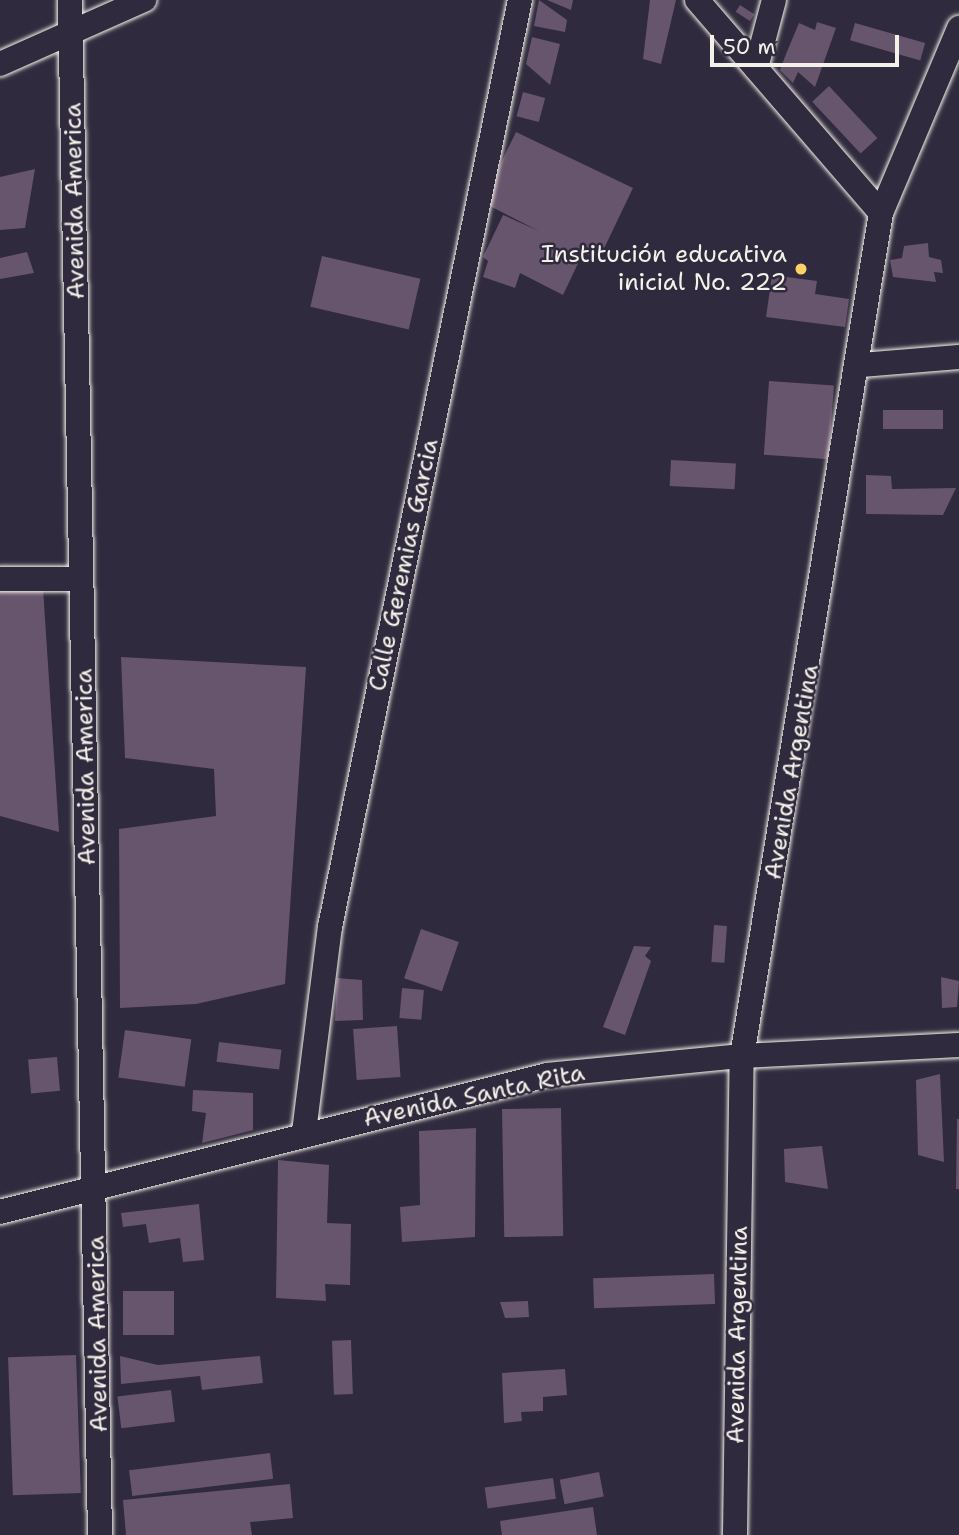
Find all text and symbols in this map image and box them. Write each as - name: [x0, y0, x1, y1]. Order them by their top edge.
- scale bar: [714, 21, 903, 65]
- text: 50 m: [723, 33, 776, 61]
- street label: Avenida America: [59, 102, 91, 300]
- place label: Institución educativa inicial No. 222: [541, 241, 787, 297]
- marker: Institución educativa inicial No. 222: [793, 261, 809, 277]
- street label: Calle Geremias Garcia: [363, 436, 445, 694]
- street label: Avenida Argentina: [759, 662, 825, 882]
- street label: Avenida America: [70, 668, 102, 866]
- street label: Avenida Santa Rita: [361, 1058, 587, 1134]
- street label: Avenida Argentina: [722, 1226, 754, 1444]
- street label: Avenida America: [82, 1235, 114, 1433]

